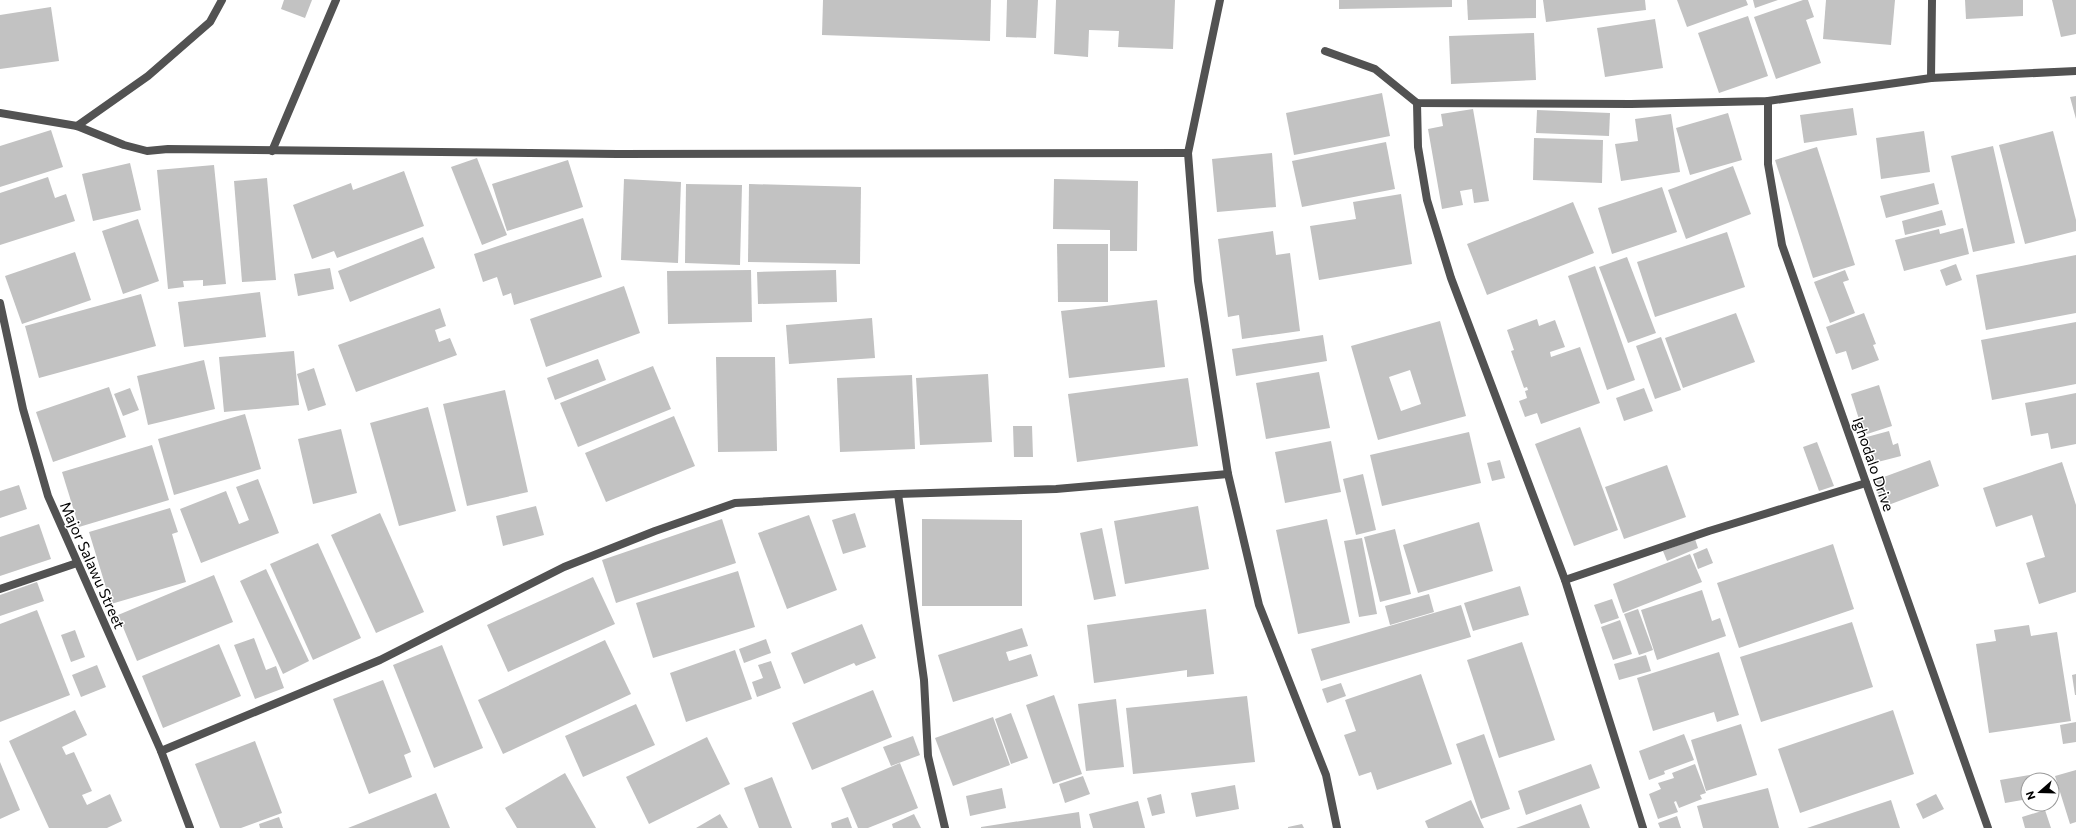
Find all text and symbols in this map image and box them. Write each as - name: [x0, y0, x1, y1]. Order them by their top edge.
- street label: Ighodalo Drive: [1849, 415, 1899, 513]
- street label: Major Salawu Street: [57, 499, 129, 631]
- north arrow: [2020, 772, 2060, 812]
- text: N: [2023, 789, 2038, 802]

